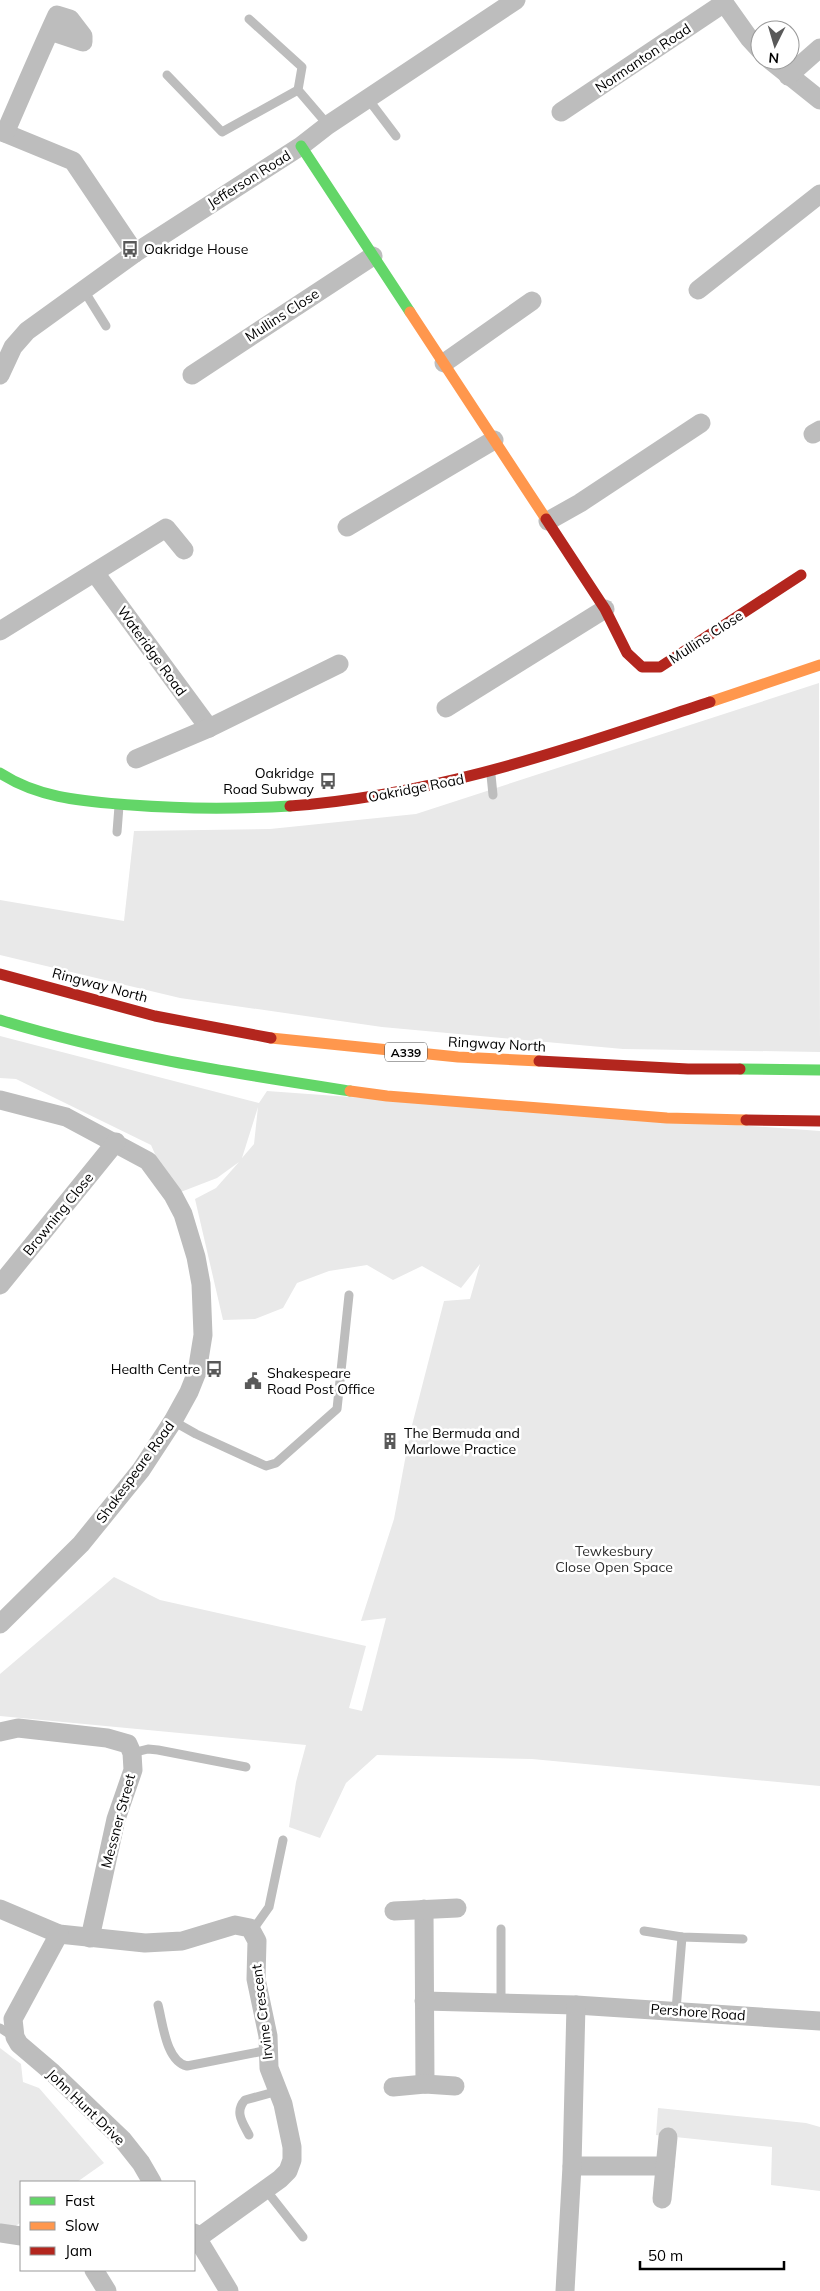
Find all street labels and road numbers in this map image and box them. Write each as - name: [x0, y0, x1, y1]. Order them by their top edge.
- street label: Normanton Road: [592, 19, 694, 97]
- street label: Jefferson Road: [204, 146, 294, 212]
- street label: Mullins Close: [242, 284, 322, 346]
- street label: Wateridge Road: [113, 603, 191, 699]
- street label: Mullins Close: [666, 606, 746, 668]
- street label: Oakridge Road: [367, 770, 465, 806]
- street label: Ringway North: [50, 964, 150, 1006]
- street label: Ringway North: [448, 1032, 546, 1056]
- road number: A339: [385, 1042, 427, 1062]
- street label: Browning Close: [19, 1169, 97, 1259]
- street label: Shakespeare Road: [92, 1417, 178, 1527]
- street label: Messner Street: [97, 1772, 139, 1870]
- street label: Irvine Crescent: [247, 1963, 277, 2061]
- street label: Pershore Road: [650, 2000, 746, 2024]
- street label: John Hunt Drive: [43, 2065, 129, 2149]

